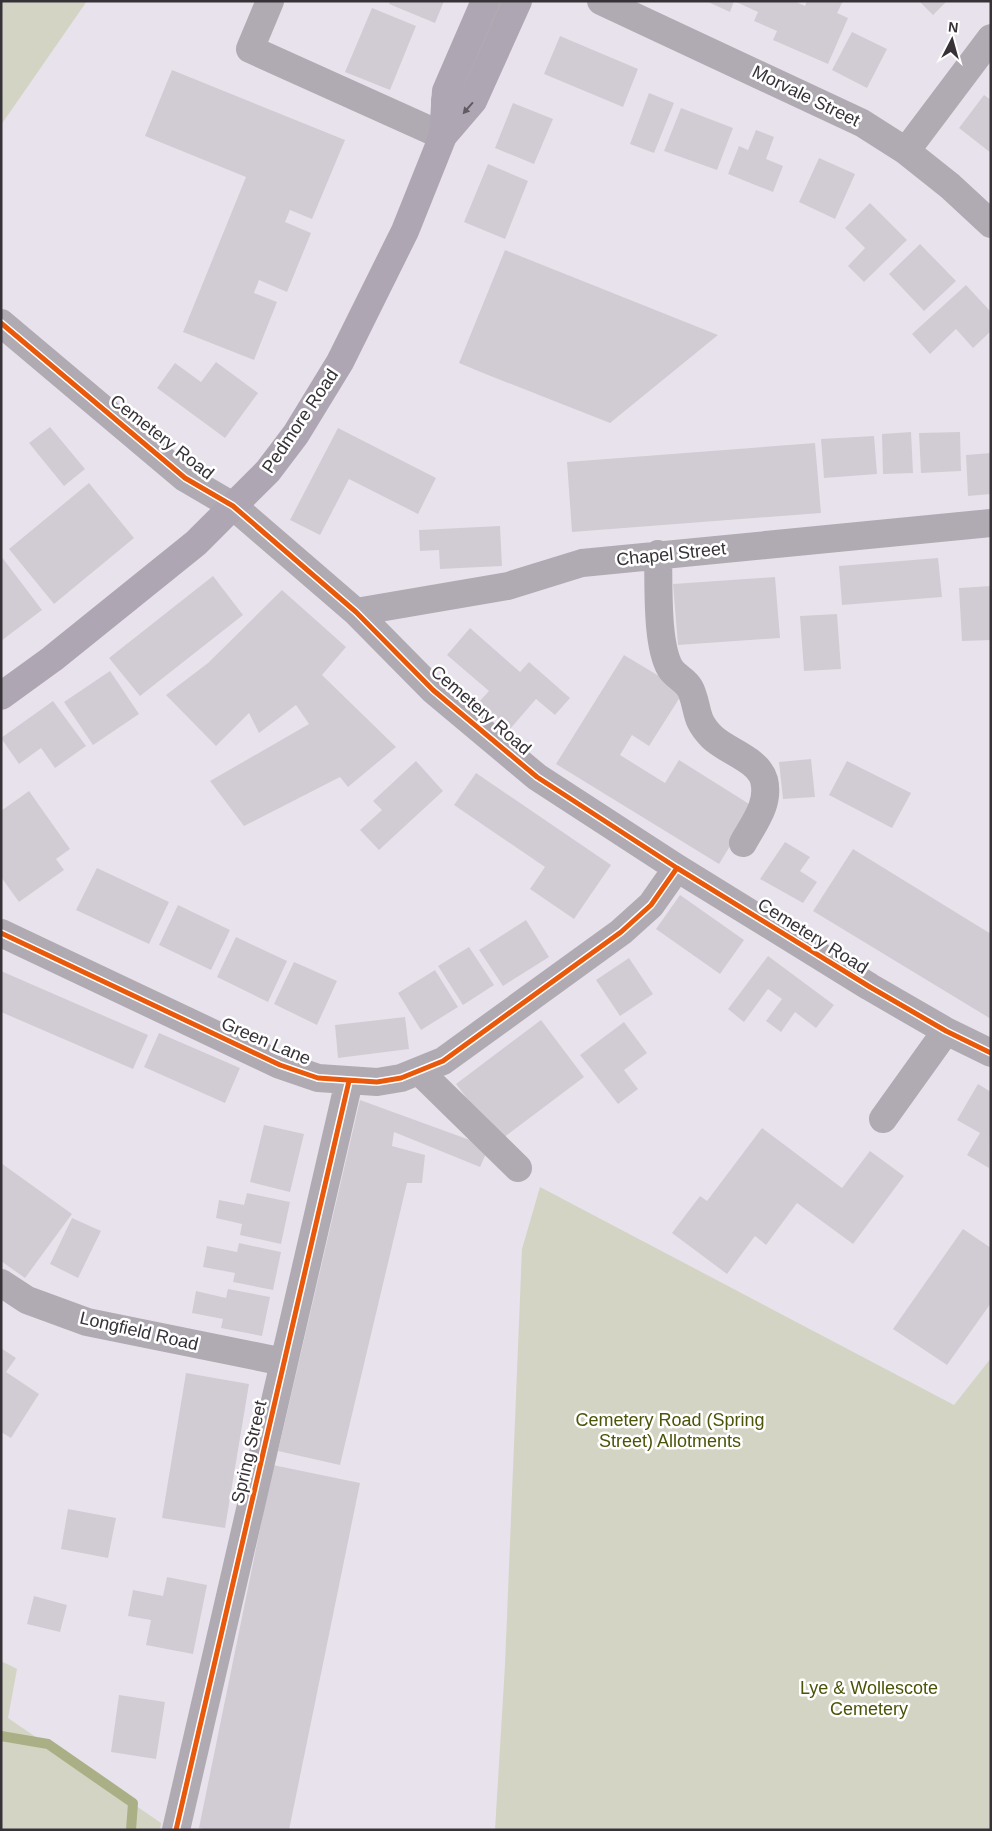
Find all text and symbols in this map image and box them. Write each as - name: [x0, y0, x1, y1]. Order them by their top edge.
- north arrow: [927, 15, 977, 65]
- text: N: [947, 19, 959, 36]
- street label: Morvale Street: [749, 61, 863, 131]
- one-way arrow: [462, 102, 473, 115]
- street label: Pedmore Road: [258, 365, 342, 477]
- street label: Cemetery Road: [106, 390, 218, 484]
- street label: Chapel Street: [615, 538, 727, 570]
- street label: Cemetery Road: [427, 661, 535, 759]
- street label: Cemetery Road: [754, 894, 872, 978]
- street label: Green Lane: [218, 1013, 314, 1069]
- street label: Longfield Road: [78, 1308, 200, 1354]
- street label: Spring Street: [227, 1399, 271, 1505]
- park label: Cemetery Road (Spring Street) Allotments: [575, 1410, 765, 1451]
- park label: Lye & Wollescote Cemetery: [800, 1678, 938, 1719]

